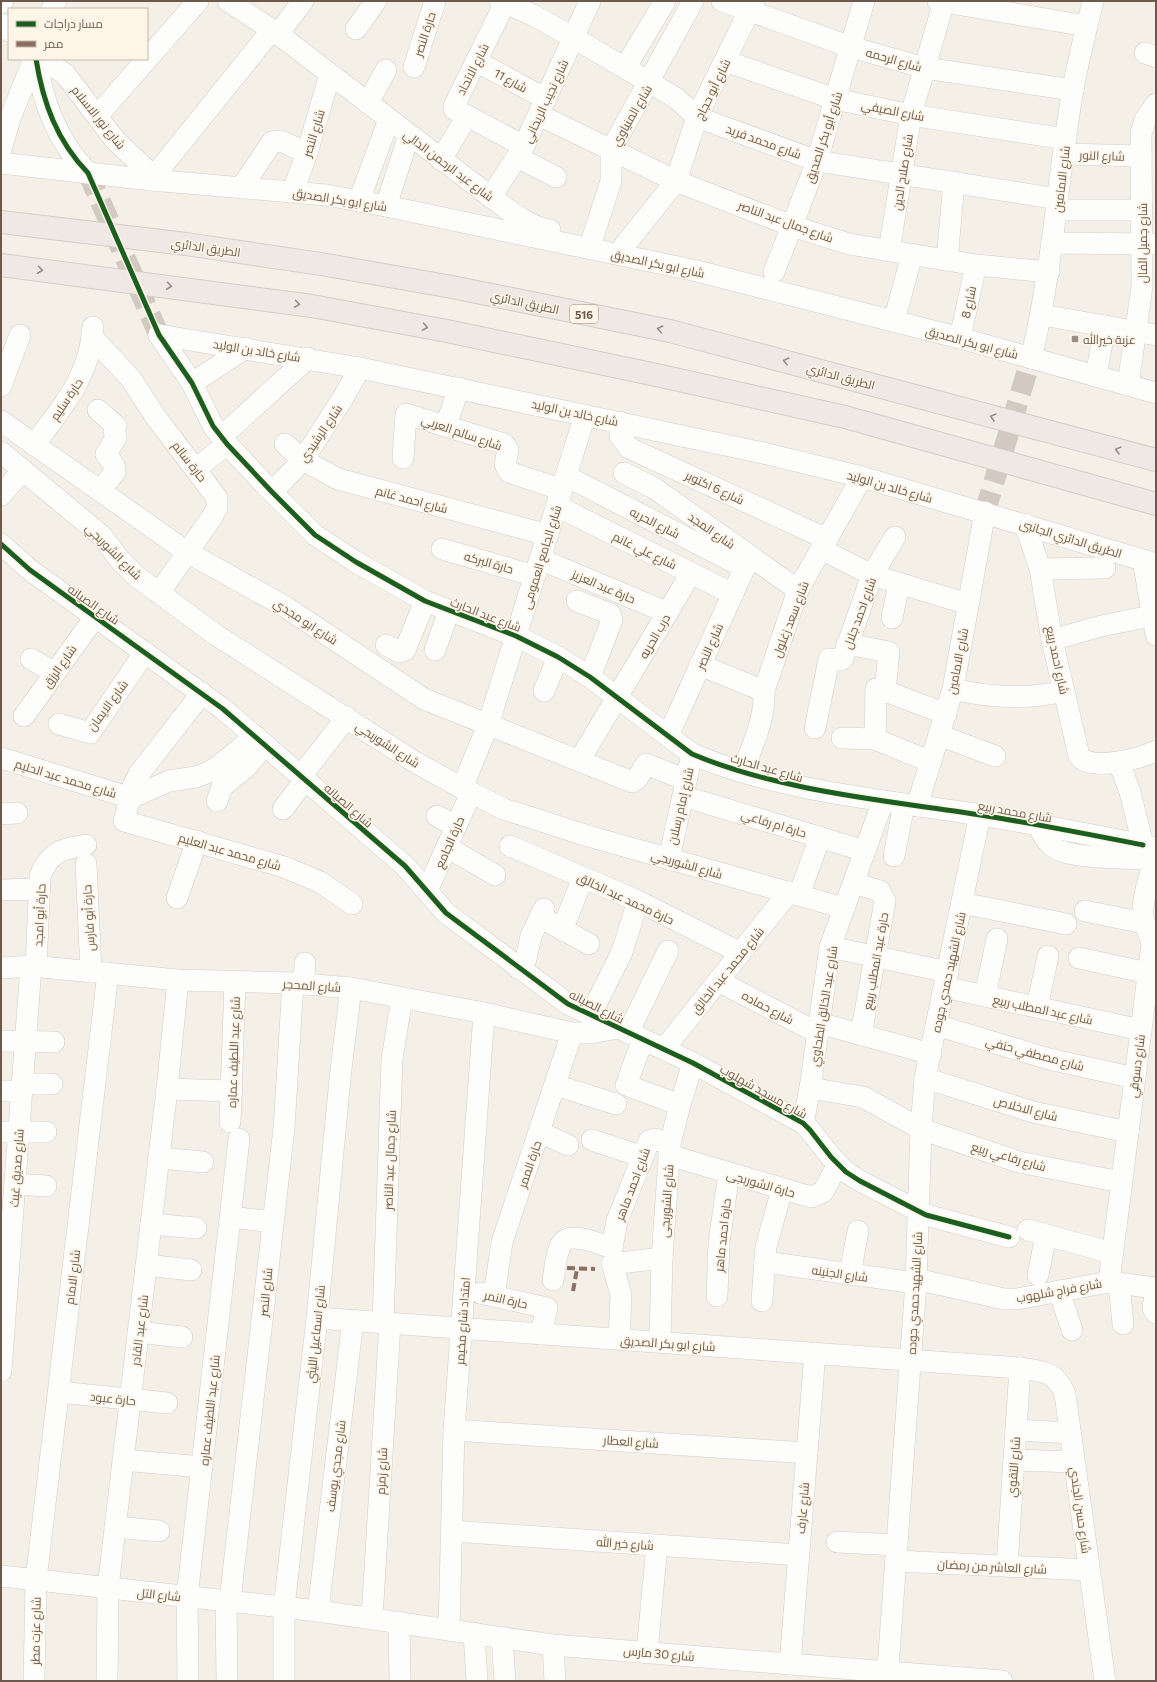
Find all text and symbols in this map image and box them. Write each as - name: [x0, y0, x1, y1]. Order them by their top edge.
- legend: [8, 8, 148, 60]
- street label: حارة النصر: [410, 10, 439, 59]
- text: مسار دراجات: [44, 16, 103, 31]
- text: ممر: [43, 36, 63, 51]
- street label: شارع الاتحاد: [453, 41, 493, 98]
- street label: شارع الرحمه: [864, 44, 924, 76]
- street label: شارع أبو حجاج: [691, 56, 735, 122]
- street label: شارع نجيب الريحاني: [520, 57, 574, 147]
- street label: شارع 11: [491, 65, 530, 97]
- street label: شارع نور الاسلام: [68, 82, 129, 153]
- street label: شارع المنياوي: [608, 82, 658, 150]
- street label: شارع أبو بكر الصديق: [802, 89, 846, 185]
- street label: شارع الصيفي: [859, 97, 926, 127]
- street label: شارع النصر: [299, 107, 329, 160]
- street label: شارع محمد فريد: [724, 121, 803, 163]
- street label: شارع عبد الرحمن الدالي: [399, 127, 497, 207]
- street label: شارع صلاح الدين: [889, 133, 917, 212]
- street label: شارع الامامين: [1050, 145, 1074, 214]
- street label: شارع النور: [1078, 147, 1125, 165]
- street label: شارع ابو بكر الصديق: [292, 185, 388, 215]
- street label: شارع جمال عبد الناصر: [735, 197, 835, 247]
- street label: شارع جميل الفال: [1135, 203, 1151, 283]
- street label: الطريق الدائري: [170, 235, 242, 263]
- street label: شارع ابو بكر الصديق: [609, 246, 706, 282]
- one-way arrow: [37, 265, 43, 274]
- one-way arrow: [166, 281, 172, 290]
- street label: شارع 8: [958, 284, 980, 320]
- street label: الطريق الدائري: [488, 288, 561, 320]
- one-way arrow: [294, 299, 300, 308]
- road number: 516: [570, 305, 598, 323]
- one-way arrow: [422, 322, 429, 330]
- street label: شارع ابو بكر الصديق: [924, 323, 1020, 363]
- one-way arrow: [657, 326, 663, 334]
- place label: عزبة خيرالله: [1083, 332, 1136, 347]
- marker: عزبة خيرالله: [1070, 334, 1080, 344]
- street label: شارع خالد بن الوليد: [212, 336, 302, 366]
- one-way arrow: [783, 358, 789, 366]
- street label: الطريق الدائري: [804, 360, 877, 396]
- street label: حارة سليم: [47, 375, 87, 424]
- street label: شارع خالد بن الوليد: [530, 396, 620, 430]
- street label: شارع الرشيدي: [296, 402, 348, 467]
- street label: شارع سالم العربي: [419, 412, 504, 456]
- one-way arrow: [989, 413, 996, 422]
- street label: حارة سالم: [168, 438, 210, 485]
- one-way arrow: [1115, 447, 1122, 455]
- street label: شارع 6 اكتوبر: [682, 467, 747, 509]
- street label: شارع خالد بن الوليد: [845, 467, 934, 507]
- street label: شارع احمد غانم: [374, 483, 450, 517]
- street label: شارع الجامع العمومى: [519, 503, 565, 611]
- street label: شارع الحريه: [627, 504, 682, 542]
- street label: شارع المجد: [685, 509, 738, 553]
- street label: الطريق الدائري الجانبى: [1017, 516, 1124, 564]
- street label: شارع الشوربجي: [80, 520, 145, 585]
- street label: شارع علي غانم: [609, 529, 679, 575]
- street label: حارة البركه: [462, 548, 515, 577]
- street label: حارة عبد العزيز: [569, 566, 638, 607]
- street label: شارع احمد جلال: [840, 575, 880, 651]
- street label: شارع سعد زغلول: [769, 579, 813, 660]
- street label: شارع الصيانه: [64, 581, 122, 628]
- street label: شارع عبد الحارث: [448, 594, 524, 636]
- street label: شارع ابو مجدي: [269, 595, 341, 650]
- street label: درب الحريه: [636, 611, 673, 661]
- street label: شارع النصر: [692, 621, 727, 673]
- street label: شارع احمد ربيع: [1042, 624, 1072, 696]
- street label: شارع الامامين: [944, 627, 972, 696]
- street label: شارع الرزق: [39, 642, 81, 691]
- street label: شارع الايمان: [84, 677, 132, 734]
- street label: شارع الشوربجي: [351, 718, 423, 773]
- street label: شارع عبد الحارث: [729, 750, 805, 786]
- street label: شارع محمد عبد الحليم: [13, 756, 119, 802]
- street label: شارع إمام رسلان: [664, 766, 698, 846]
- street label: شارع الصيانه: [321, 780, 376, 831]
- street label: شارع محمد ربيع: [977, 798, 1053, 826]
- street label: حارة ام رفاعي: [739, 806, 808, 843]
- street label: حارة الجامع: [431, 814, 468, 871]
- street label: شارع محمد عبد العليم: [177, 830, 283, 874]
- street label: شارع الشوربجي: [649, 847, 724, 885]
- street label: حارة محمد عبد الخالق: [575, 869, 677, 927]
- street label: حارة أبو امجد: [30, 883, 49, 947]
- street label: حارة أبو فارس: [79, 884, 98, 952]
- street label: شارع الشهيد حمدي جوده: [928, 910, 972, 1035]
- street label: حارة عبد المطلب ربيع: [860, 911, 892, 1011]
- street label: شارع محمد عبد الخالق: [688, 924, 768, 1018]
- street label: شارع عبد الخالق الطحاوي: [807, 945, 843, 1068]
- street label: شارع المحجر: [281, 976, 342, 996]
- street label: شارع الصيانه: [566, 986, 627, 1028]
- street label: شارع حماده: [739, 988, 796, 1028]
- street label: شارع عبد المطلب ربيع: [991, 992, 1094, 1028]
- street label: شارع عبد اللطيف عماره: [224, 996, 244, 1108]
- street label: شارع مصطفي حنفي: [983, 1033, 1086, 1077]
- street label: شارع دسوقي: [1125, 1033, 1151, 1099]
- street label: شارع مسجد شهلوب: [717, 1061, 810, 1123]
- street label: شارع الاخلاص: [992, 1093, 1060, 1125]
- street label: شارع جمال عبد الناصر: [380, 1110, 400, 1211]
- street label: شارع صديق غيث: [6, 1128, 28, 1208]
- street label: حارة الممر: [514, 1139, 545, 1191]
- street label: شارع رفاعي ربيع: [969, 1139, 1048, 1177]
- street label: شارع احمد ماهر: [611, 1146, 654, 1224]
- street label: شارع الشوربجى: [656, 1164, 678, 1238]
- street label: حارة الشوربجى: [725, 1167, 797, 1200]
- street label: حارة احمد ماهر: [711, 1198, 734, 1274]
- street label: شارع الشهيد حمدي جوده: [904, 1231, 928, 1355]
- street label: شارع الامام: [62, 1249, 84, 1306]
- street label: شارع الجنينه: [811, 1262, 869, 1286]
- street label: شارع النصر: [255, 1267, 277, 1318]
- street label: شارع فراج شلهوب: [1015, 1276, 1103, 1306]
- street label: امتداد شارع مخيمر: [452, 1277, 474, 1366]
- street label: شارع اسماعيل الليثي: [303, 1284, 331, 1384]
- street label: حارة النمر: [482, 1287, 529, 1312]
- street label: شارع عبد القادر: [128, 1294, 152, 1368]
- street label: شارع ابو بكر الصديق: [620, 1333, 716, 1355]
- street label: شارع عبد اللطيف عماره: [196, 1354, 224, 1466]
- street label: حارة عبود: [89, 1389, 137, 1408]
- street label: شارع مجدي يوسف: [322, 1419, 352, 1513]
- street label: شارع العطار: [602, 1432, 659, 1452]
- street label: شارع التقوي: [1004, 1436, 1026, 1498]
- street label: شارع زمزم: [373, 1447, 391, 1495]
- street label: شارع حسن الجندي: [1064, 1466, 1094, 1555]
- street label: شارع عارف: [793, 1482, 813, 1535]
- street label: شارع خير الله: [596, 1534, 654, 1554]
- street label: شارع العاشر من رمضان: [937, 1556, 1047, 1578]
- street label: شارع التل: [136, 1585, 182, 1605]
- street label: شارع عزت مطر: [27, 1597, 45, 1666]
- street label: شارع 30 مارس: [623, 1643, 695, 1665]

